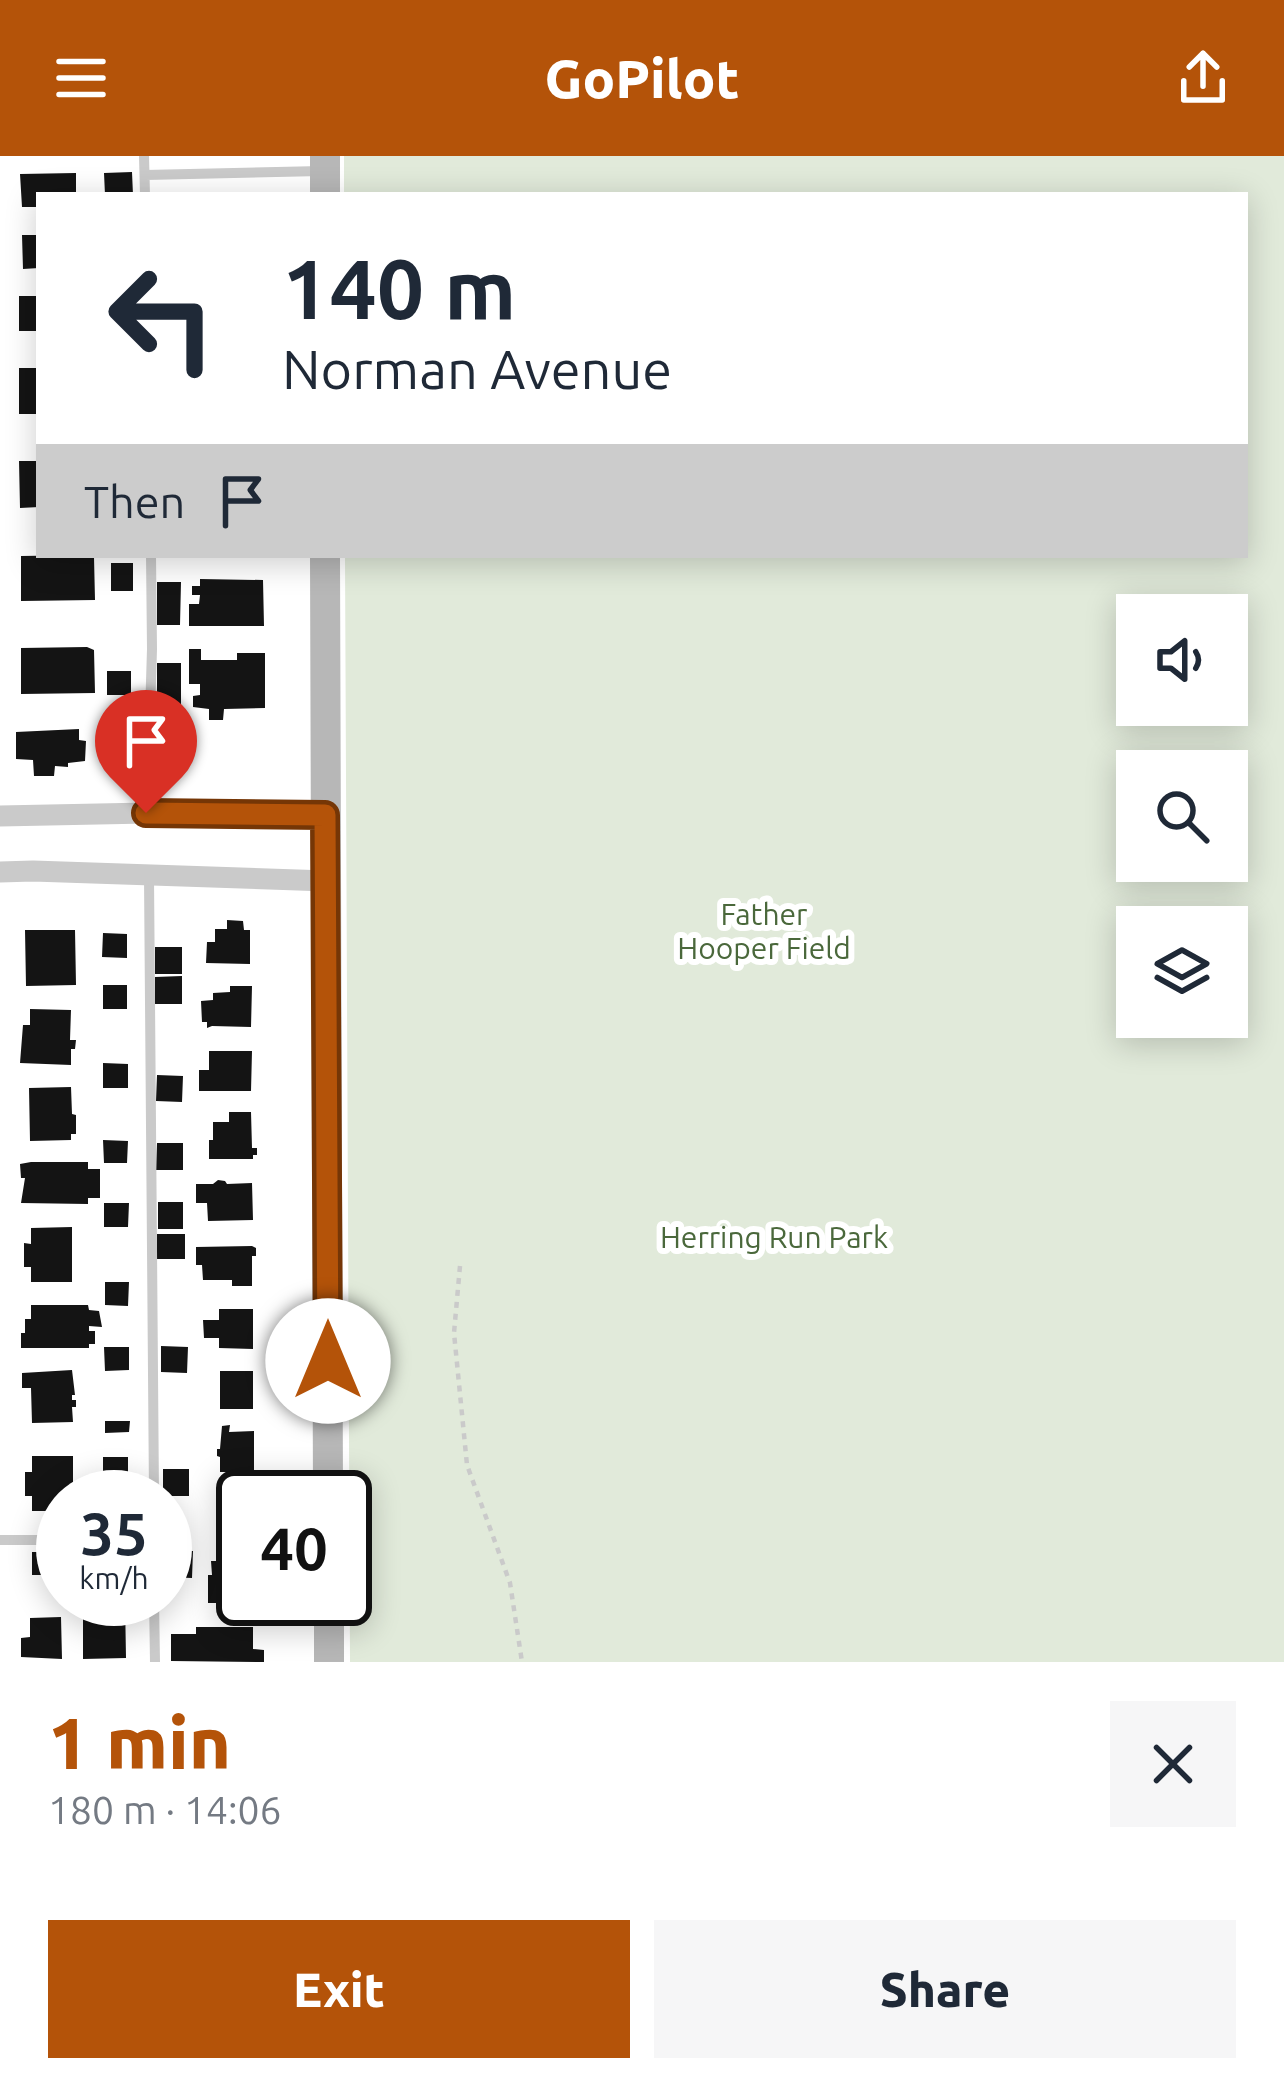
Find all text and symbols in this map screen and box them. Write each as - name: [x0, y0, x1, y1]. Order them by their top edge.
- icon: menu: [48, 45, 114, 111]
- icon: share: [1170, 45, 1236, 111]
- text: GoPilot: [545, 48, 739, 108]
- icon: left: [84, 240, 240, 396]
- text: 140 m: [282, 241, 516, 335]
- text: Norman Avenue: [282, 339, 672, 399]
- icon: arrive: [209, 468, 275, 534]
- text: Then: [84, 476, 185, 527]
- map controls: [1116, 594, 1248, 1038]
- button: sound: [1116, 594, 1248, 726]
- pin: [95, 690, 197, 813]
- icon: arrive: [113, 708, 179, 774]
- button: search: [1116, 750, 1248, 882]
- park label: Father Hooper Field: [677, 897, 851, 965]
- button: layers: [1116, 906, 1248, 1038]
- park label: Herring Run Park: [660, 1220, 888, 1254]
- position arrow: [265, 1298, 391, 1424]
- speed limit sign: 40: [216, 1470, 372, 1626]
- text: 35: [80, 1499, 148, 1566]
- text: km/h: [79, 1561, 149, 1595]
- button: close: [1110, 1701, 1236, 1827]
- text: 1 min: [48, 1702, 231, 1783]
- text: 180 m · 14:06: [48, 1788, 282, 1831]
- button: Exit: [48, 1920, 630, 2058]
- button: Share: [654, 1920, 1236, 2058]

